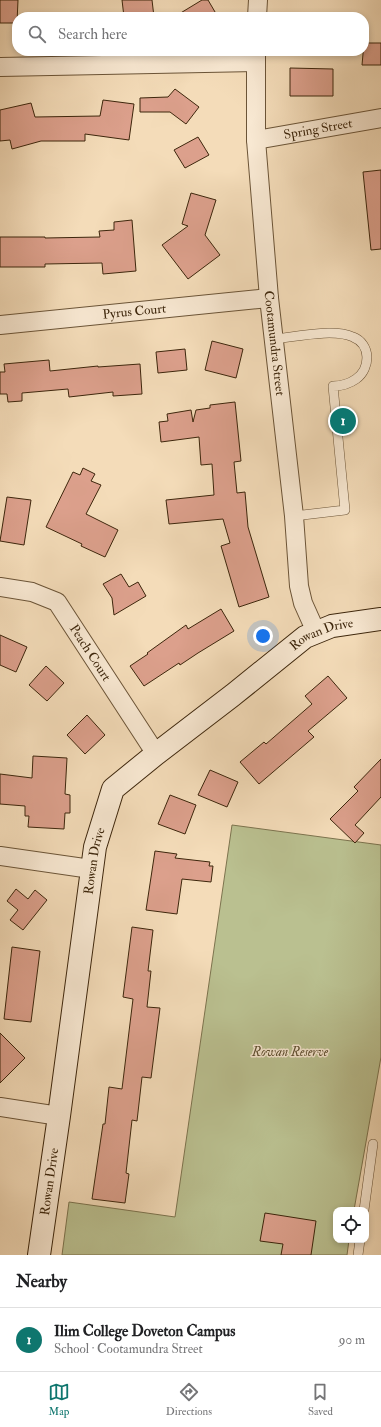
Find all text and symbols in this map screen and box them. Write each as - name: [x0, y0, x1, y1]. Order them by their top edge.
- search box: [12, 12, 369, 56]
- icon: search: [26, 23, 48, 45]
- text: Search here: [58, 25, 127, 44]
- street label: Spring Street: [283, 115, 354, 143]
- street label: Cootamundra Street: [260, 290, 288, 397]
- street label: Pyrus Court: [102, 300, 167, 323]
- pin: 1: [330, 406, 356, 436]
- street label: Rowan Drive: [286, 615, 355, 654]
- street label: Peach Court: [66, 621, 114, 684]
- your location: [253, 626, 273, 646]
- street label: Rowan Drive: [81, 825, 109, 895]
- park label: Rowan Reserve: [251, 1044, 329, 1060]
- street label: Rowan Drive: [37, 1146, 62, 1217]
- map controls: [333, 1207, 369, 1243]
- button: locate: [333, 1207, 369, 1243]
- text: Nearby: [16, 1271, 67, 1292]
- text: Ilim College Doveton Campus: [54, 1322, 236, 1341]
- text: 1: [27, 1332, 31, 1348]
- text: 90 m: [339, 1332, 365, 1348]
- text: School · Cootamundra Street: [54, 1341, 203, 1357]
- tab: Map: [48, 1381, 70, 1418]
- tab: Directions: [166, 1381, 212, 1418]
- tab: Saved: [308, 1381, 333, 1418]

